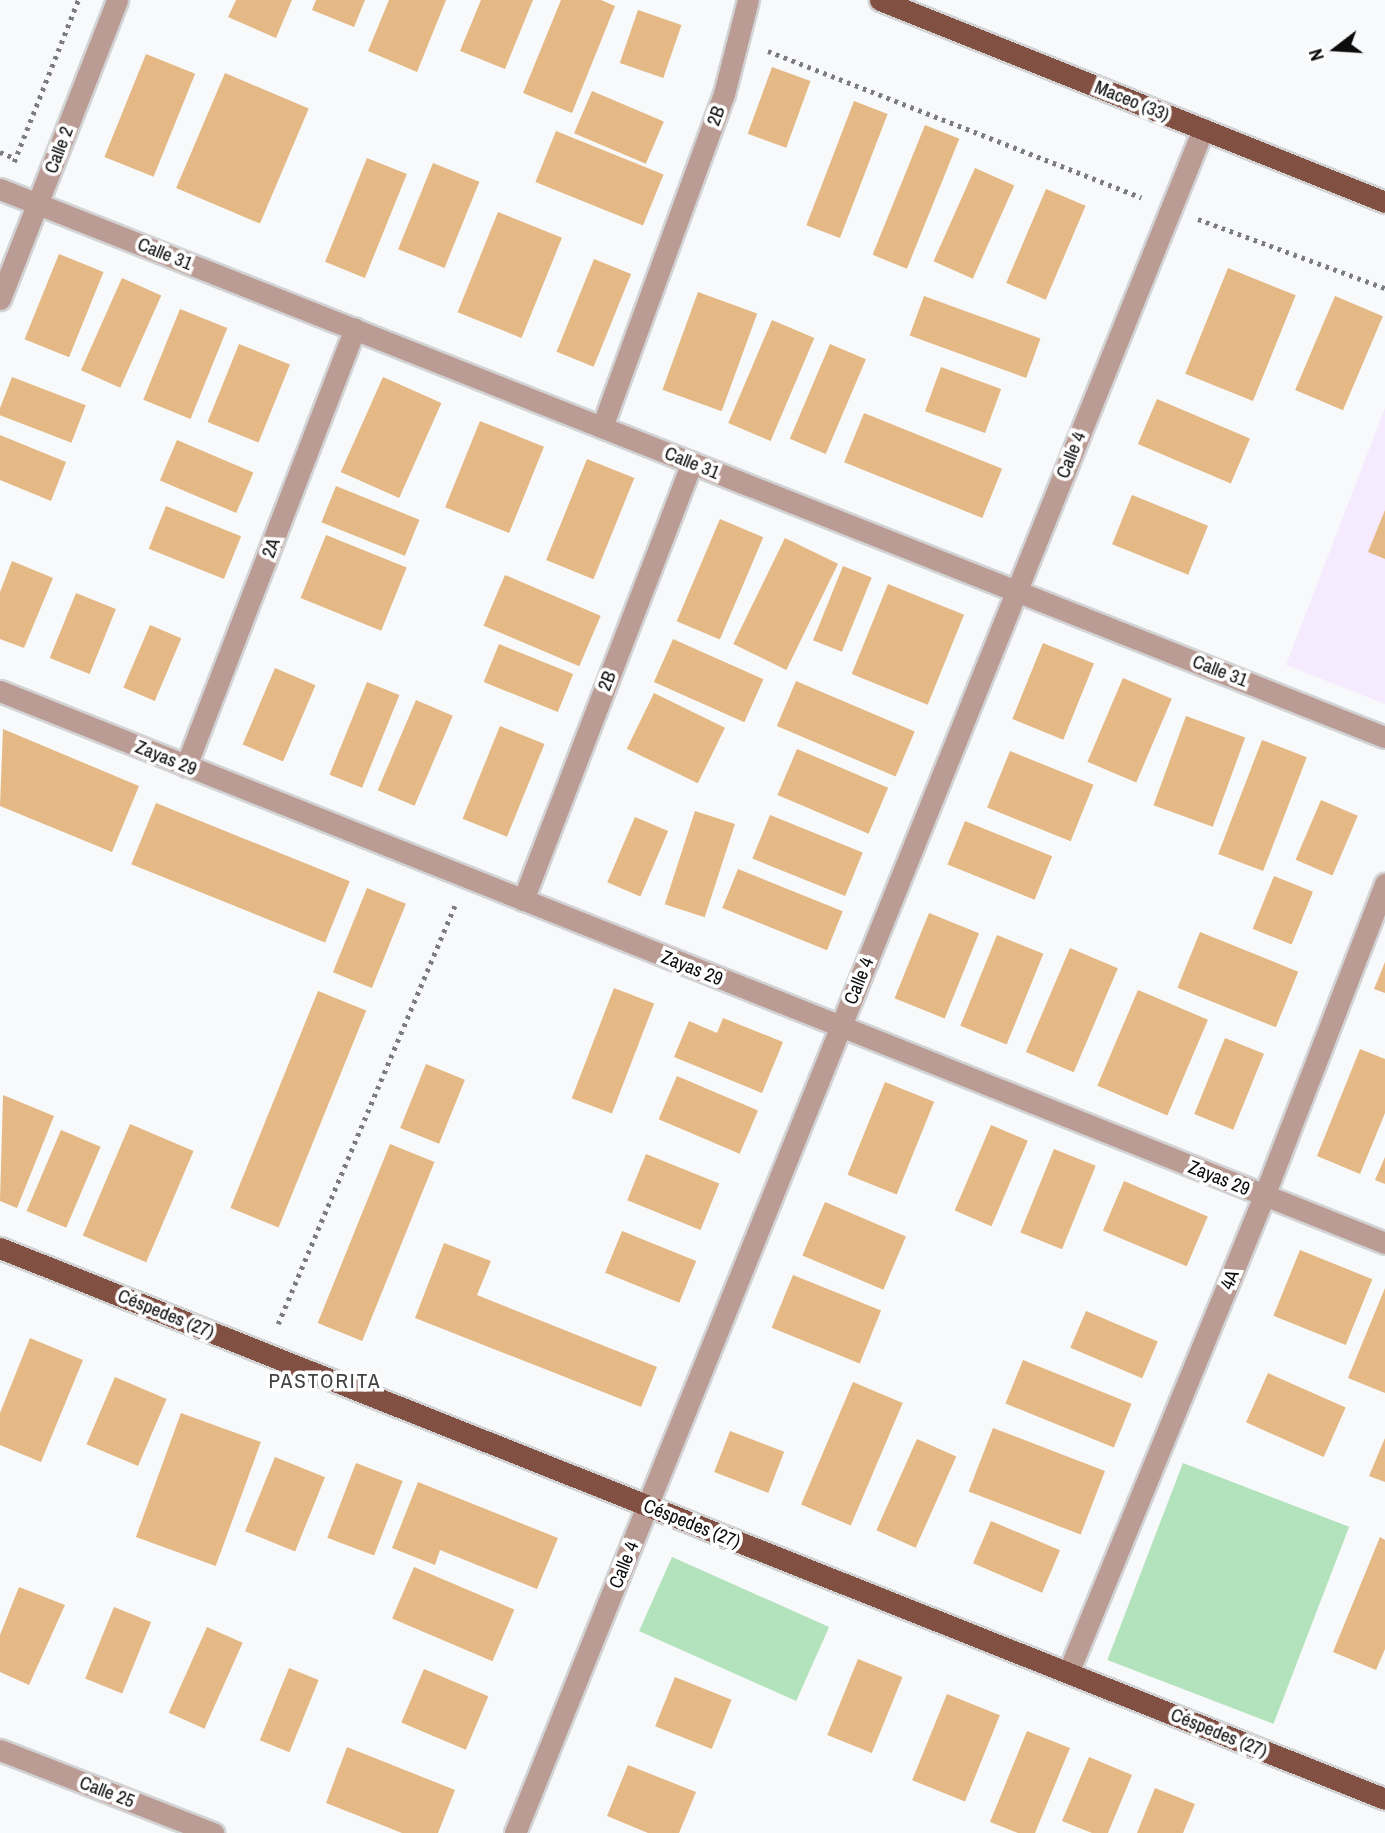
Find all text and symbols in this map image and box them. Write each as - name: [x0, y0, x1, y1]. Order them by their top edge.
- north arrow: [1301, 14, 1371, 84]
- text: N: [1302, 46, 1330, 64]
- street label: Maceo (33): [1091, 76, 1173, 126]
- street label: 2B: [702, 103, 730, 129]
- street label: Calle 2: [40, 123, 78, 177]
- street label: Calle 31: [134, 233, 196, 275]
- street label: Calle 4: [1051, 428, 1091, 482]
- street label: Calle 31: [661, 442, 723, 484]
- street label: 2A: [257, 535, 285, 561]
- street label: Calle 31: [1189, 650, 1251, 692]
- street label: 2B: [593, 668, 621, 694]
- street label: Zayas 29: [132, 735, 200, 781]
- street label: Zayas 29: [658, 945, 726, 991]
- street label: Calle 4: [839, 954, 879, 1008]
- street label: Zayas 29: [1185, 1155, 1253, 1201]
- street label: 4A: [1216, 1267, 1244, 1293]
- street label: Céspedes (27): [114, 1284, 218, 1344]
- district label: PASTORITA: [270, 1368, 380, 1394]
- street label: Céspedes (27): [640, 1494, 744, 1554]
- street label: Calle 4: [604, 1538, 644, 1592]
- street label: Céspedes (27): [1167, 1703, 1271, 1763]
- street label: Calle 25: [76, 1771, 138, 1813]

